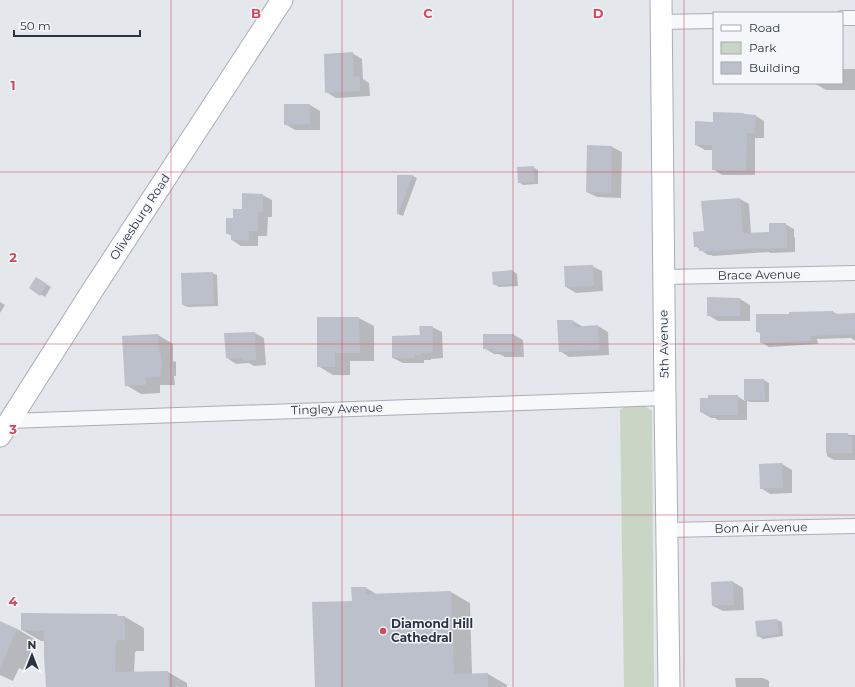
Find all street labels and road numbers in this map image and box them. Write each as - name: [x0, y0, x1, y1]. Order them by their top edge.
- street label: Olivesburg Road: [106, 171, 173, 263]
- street label: Brace Avenue: [717, 266, 801, 283]
- street label: 5th Avenue: [655, 310, 672, 378]
- street label: Tingley Avenue: [291, 399, 383, 418]
- street label: Bon Air Avenue: [714, 519, 808, 536]

